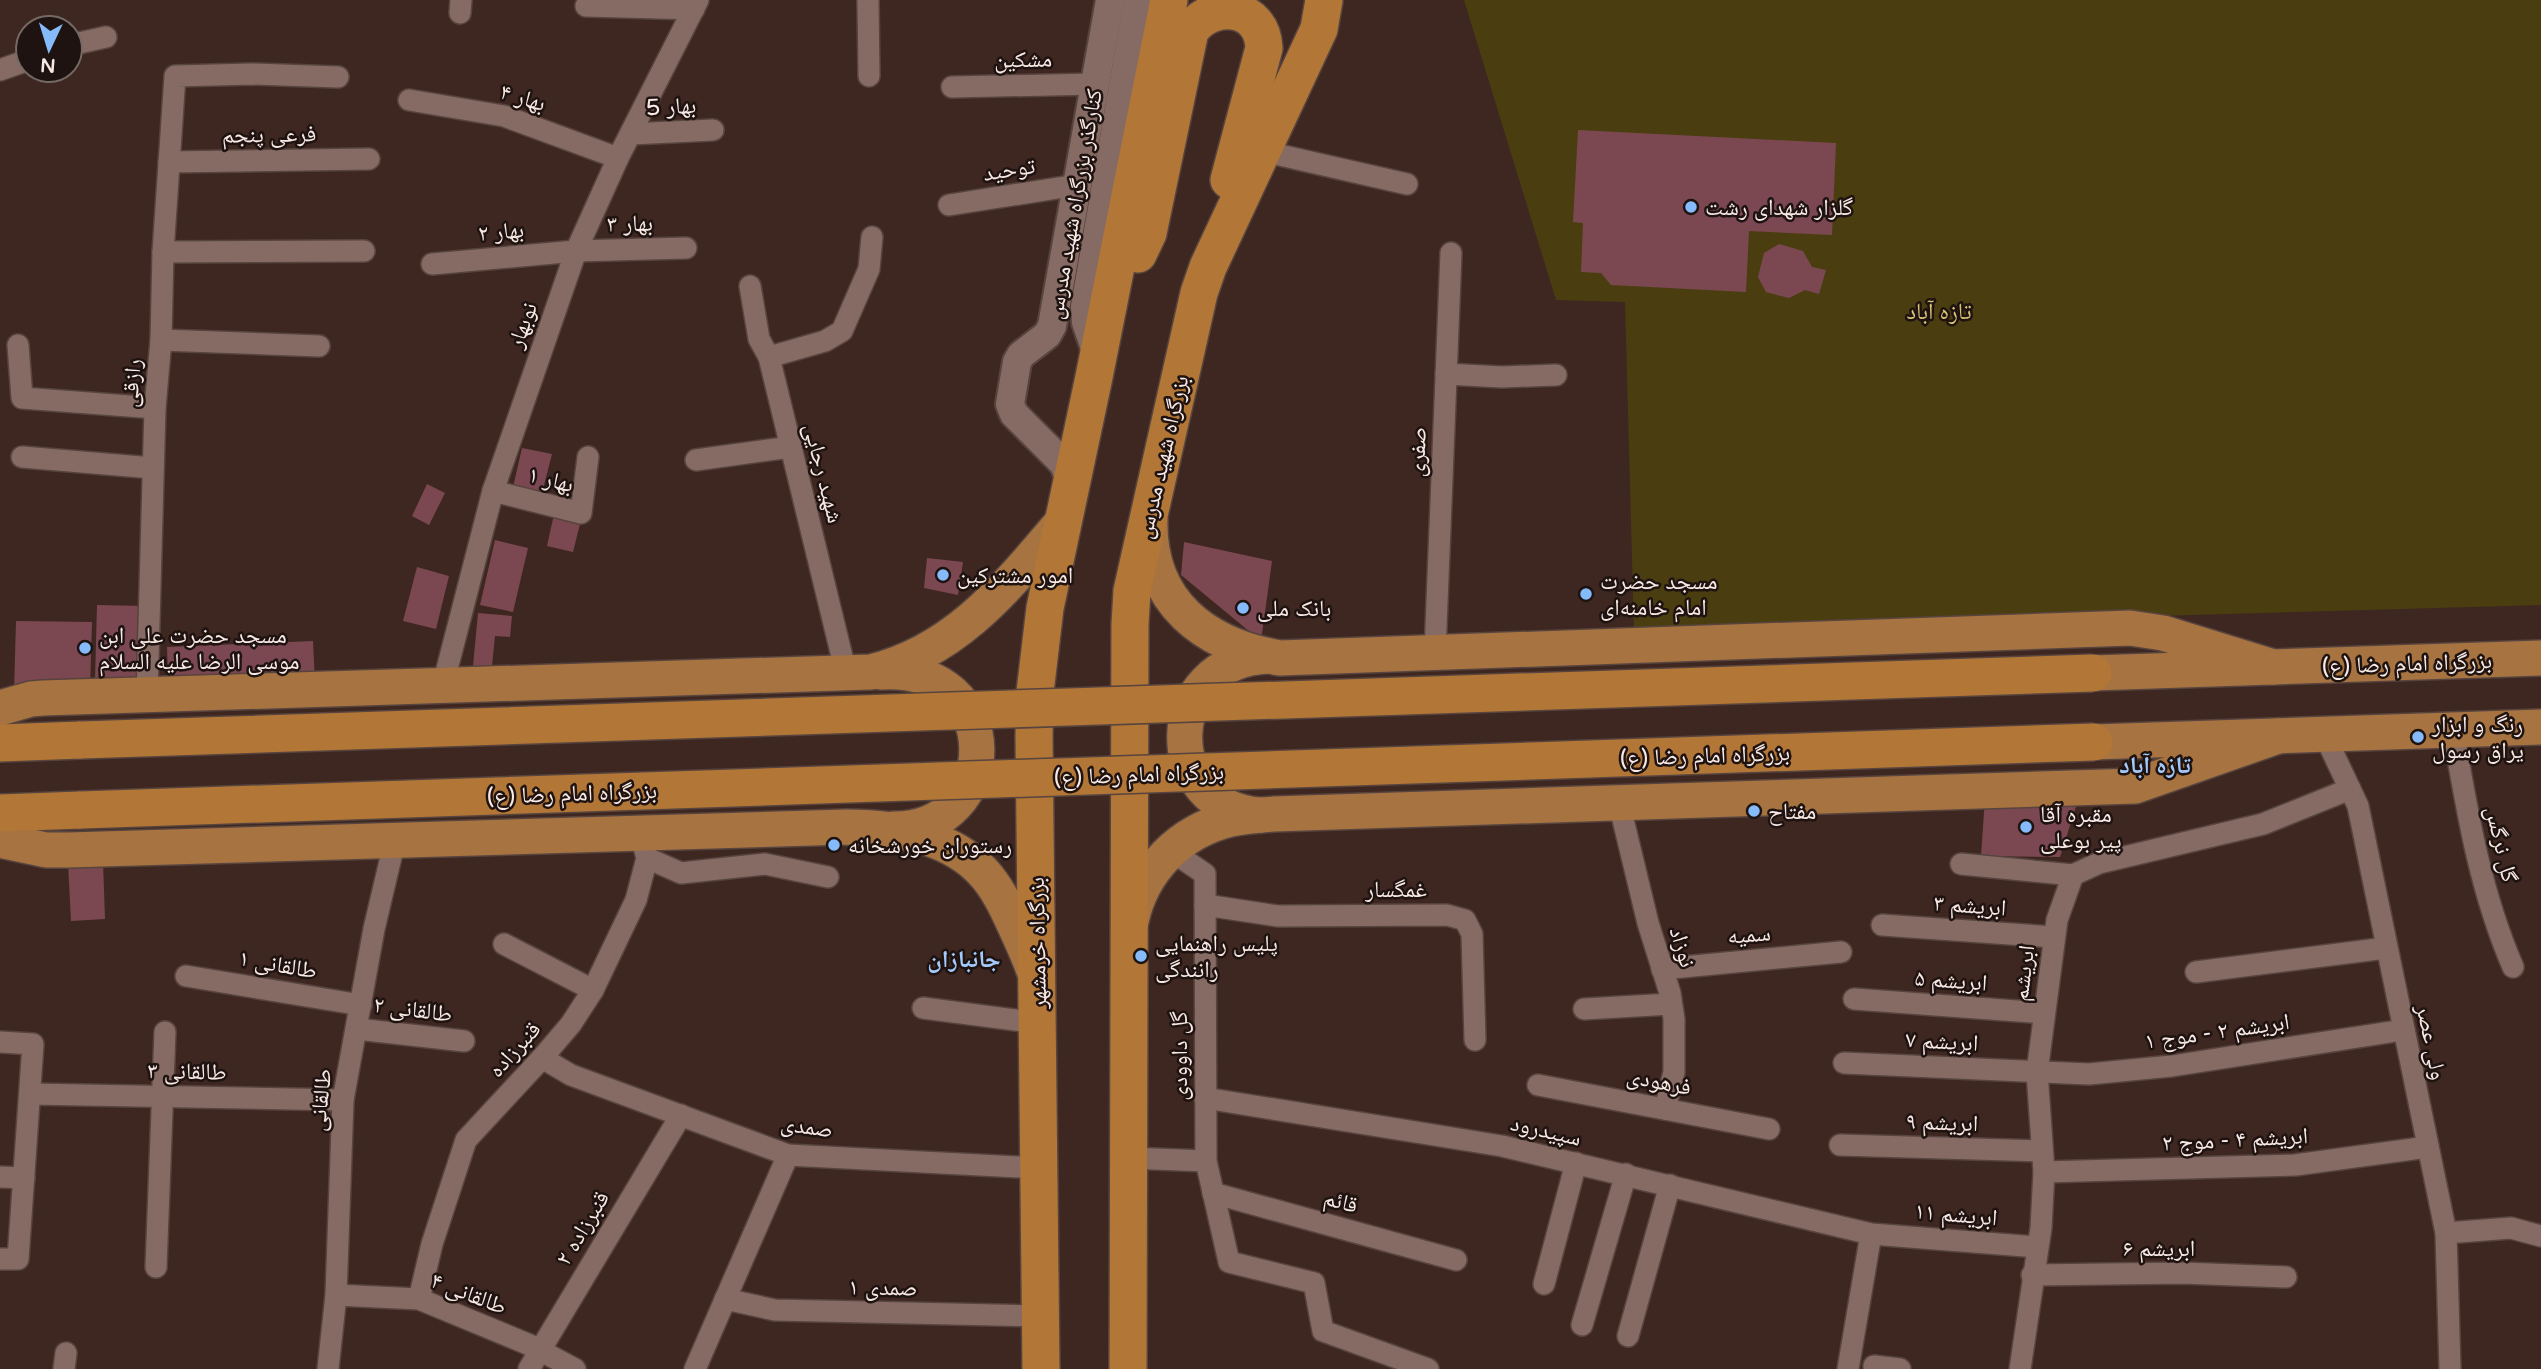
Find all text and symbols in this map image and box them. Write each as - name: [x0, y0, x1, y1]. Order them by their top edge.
- north arrow: [14, 14, 84, 84]
- street label: مشکین: [994, 45, 1052, 75]
- text: N: [40, 53, 56, 76]
- street label: بهار ۴: [497, 78, 549, 118]
- street label: کنارگذر بزرگراه شهید مدرس: [1041, 87, 1109, 321]
- street label: بهار 5: [645, 92, 697, 122]
- street label: فرعی پنجم: [222, 120, 316, 151]
- street label: توحید: [981, 152, 1037, 188]
- place label: گلزار شهدای رشت: [1705, 194, 1854, 222]
- marker: گلزار شهدای رشت: [1683, 199, 1699, 215]
- street label: بهار ۳: [607, 210, 653, 238]
- street label: بهار ۲: [477, 216, 525, 248]
- park label: تازه آباد: [1906, 298, 1972, 326]
- street label: نوبهار: [501, 299, 544, 353]
- street label: رازقی: [116, 358, 148, 409]
- street label: بزرگراه شهید مدرس: [1131, 373, 1195, 542]
- street label: شهید رجایی: [797, 420, 849, 526]
- street label: صفری: [1403, 426, 1433, 478]
- street label: بهار ۱: [525, 461, 577, 499]
- place label: امور مشترکین: [957, 562, 1073, 590]
- marker: امور مشترکین: [935, 567, 951, 583]
- place label: مسجد حضرت امام خامنه‌ای: [1600, 568, 1718, 623]
- marker: مسجد حضرت امام خامنه‌ای: [1578, 586, 1594, 602]
- place label: بانک ملی: [1257, 595, 1331, 623]
- marker: بانک ملی: [1235, 600, 1251, 616]
- place label: مسجد حضرت علی ابن موسی الرضا علیه السلام: [99, 622, 299, 677]
- marker: مسجد حضرت علی ابن موسی الرضا علیه السلام: [77, 640, 93, 656]
- street label: بزرگراه امام رضا (ع): [2322, 647, 2493, 682]
- place label: رنگ و ابزار یراق رسول: [2431, 711, 2524, 765]
- marker: رنگ و ابزار یراق رسول: [2410, 729, 2426, 745]
- street label: بزرگراه امام رضا (ع): [1620, 739, 1791, 774]
- district label: تازه آباد: [2119, 751, 2191, 780]
- street label: بزرگراه امام رضا (ع): [1054, 758, 1225, 793]
- street label: بزرگراه امام رضا (ع): [487, 777, 658, 812]
- place label: مفتاح: [1768, 798, 1816, 826]
- place label: مقبره آقا پیر بوعلی: [2040, 801, 2122, 855]
- marker: مفتاح: [1746, 803, 1762, 819]
- street label: گل نرگس: [2479, 803, 2524, 886]
- marker: مقبره آقا پیر بوعلی: [2018, 819, 2034, 835]
- place label: رستوران خورشخانه: [848, 832, 1012, 860]
- marker: رستوران خورشخانه: [826, 837, 842, 853]
- street label: غمگسار: [1364, 876, 1427, 904]
- street label: بزرگراه خرمشهر: [1023, 877, 1053, 1010]
- street label: ابریشم ۳: [1933, 889, 2007, 923]
- street label: سمیه: [1726, 919, 1772, 951]
- street label: نوزاد: [1663, 924, 1701, 971]
- place label: پلیس راهنمایی رانندگی: [1155, 930, 1278, 984]
- street label: ابریشم: [2007, 943, 2042, 1003]
- street label: طالقانی ۱: [236, 944, 319, 986]
- district label: جانبازان: [927, 945, 1001, 974]
- marker: پلیس راهنمایی رانندگی: [1133, 948, 1149, 964]
- street label: ابریشم ۵: [1914, 964, 1988, 998]
- street label: طالقانی ۲: [372, 991, 454, 1029]
- street label: ولی عصر: [2409, 1001, 2453, 1082]
- street label: ابریشم ۲ - موج ۱: [2143, 1008, 2292, 1057]
- street label: گل داوودی: [1166, 1011, 1194, 1101]
- street label: قنبرزاده: [482, 1016, 547, 1083]
- street label: ابریشم ۷: [1905, 1026, 1979, 1059]
- street label: طالقانی ۳: [147, 1057, 227, 1087]
- street label: فرهودی: [1624, 1062, 1693, 1102]
- street label: طالقانی: [304, 1067, 338, 1133]
- street label: ابریشم ۹: [1905, 1108, 1979, 1139]
- street label: صمدی: [779, 1109, 835, 1145]
- street label: سپیدرود: [1508, 1109, 1584, 1153]
- street label: ابریشم ۴ - موج ۲: [2161, 1122, 2309, 1159]
- street label: قائم: [1320, 1184, 1361, 1221]
- street label: قنبرزاده ۲: [550, 1186, 616, 1271]
- street label: ابریشم ۱۱: [1913, 1197, 1998, 1234]
- street label: ابریشم ۶: [2123, 1235, 2195, 1264]
- street label: طالقانی ۴: [427, 1267, 511, 1321]
- street label: صمدی ۱: [848, 1273, 918, 1303]

